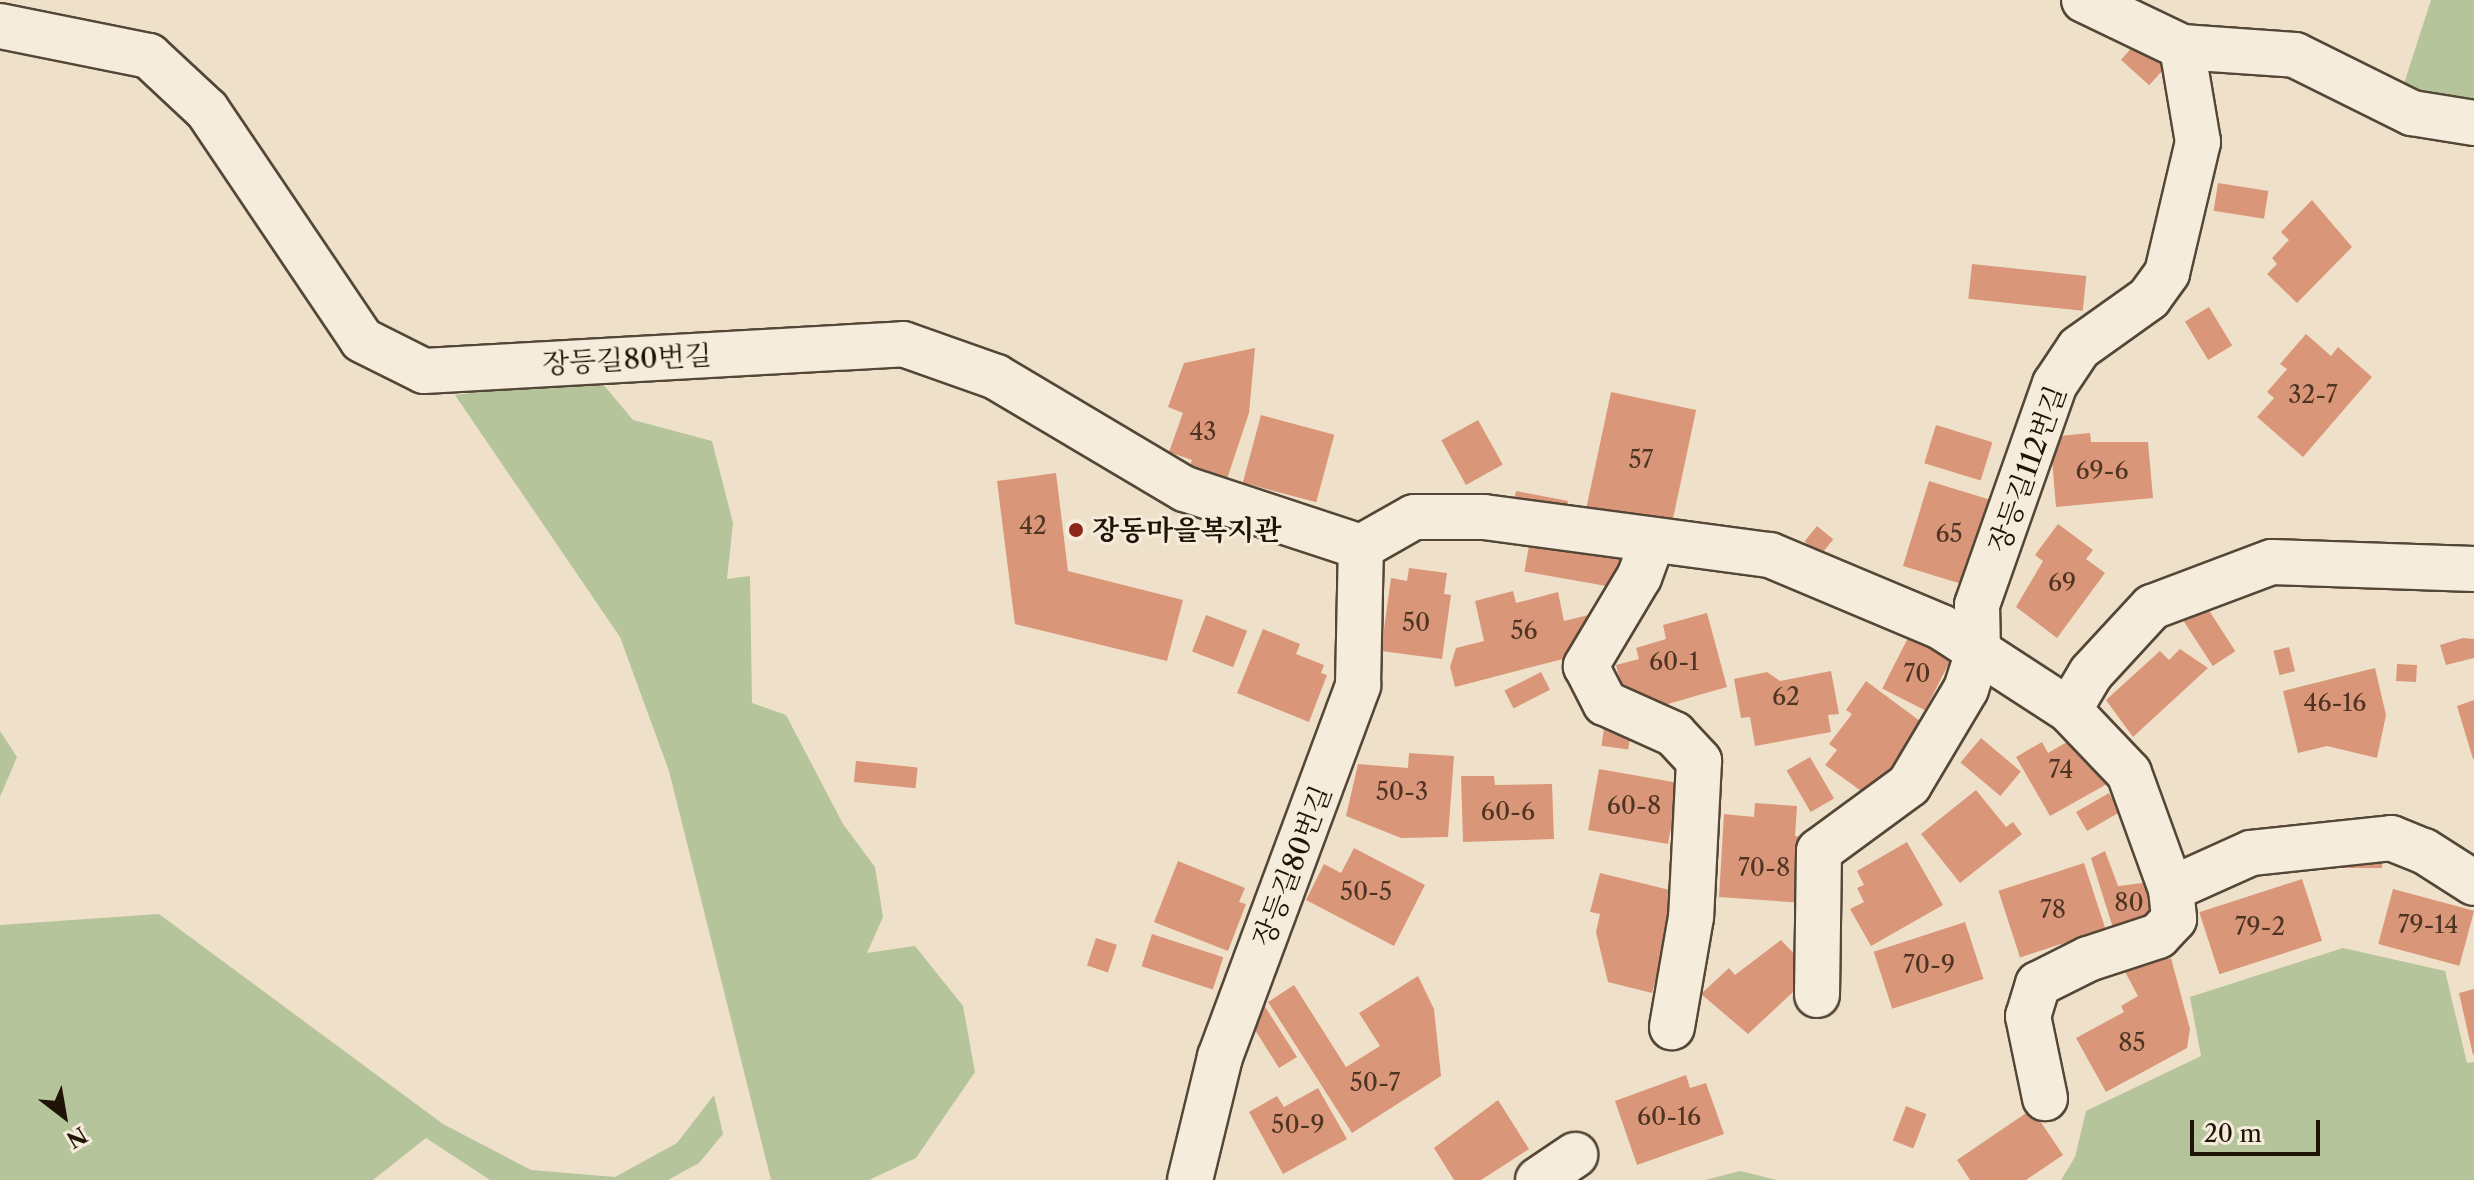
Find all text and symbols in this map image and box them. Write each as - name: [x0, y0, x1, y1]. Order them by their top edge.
- street label: 장등길80번길: [541, 338, 713, 380]
- street label: 장등길112번길: [1981, 381, 2073, 557]
- house number: 32-7: [2288, 381, 2338, 409]
- house number: 43: [1189, 418, 1217, 446]
- house number: 57: [1629, 446, 1653, 474]
- house number: 69-6: [2075, 457, 2129, 485]
- house number: 42: [1019, 512, 1047, 540]
- place label: 장동마을복지관: [1092, 513, 1281, 547]
- house number: 65: [1935, 520, 1963, 548]
- marker: 장동마을복지관: [1067, 521, 1085, 539]
- house number: 69: [2048, 569, 2076, 597]
- house number: 50: [1402, 609, 1430, 637]
- house number: 56: [1510, 617, 1538, 645]
- house number: 60-1: [1649, 648, 1699, 676]
- house number: 70: [1903, 660, 1931, 688]
- house number: 62: [1772, 683, 1800, 711]
- house number: 46-16: [2304, 689, 2366, 717]
- house number: 74: [2049, 756, 2073, 784]
- house number: 50-3: [1376, 778, 1428, 806]
- street label: 장등길80번길: [1246, 781, 1338, 951]
- house number: 60-8: [1607, 792, 1661, 820]
- house number: 60-6: [1481, 798, 1535, 826]
- house number: 70-8: [1738, 854, 1790, 882]
- house number: 50-5: [1340, 878, 1392, 906]
- house number: 80: [2114, 889, 2144, 917]
- house number: 78: [2040, 896, 2066, 924]
- house number: 79-14: [2398, 911, 2458, 939]
- house number: 79-2: [2235, 913, 2285, 941]
- house number: 70-9: [1903, 951, 1955, 979]
- house number: 85: [2118, 1029, 2146, 1057]
- house number: 50-7: [1350, 1069, 1400, 1097]
- north arrow: [24, 1076, 104, 1156]
- house number: 60-16: [1637, 1103, 1701, 1131]
- scale bar: [2194, 1104, 2324, 1154]
- house number: 50-9: [1271, 1111, 1325, 1139]
- text: 20 m: [2204, 1119, 2262, 1148]
- text: N: [61, 1121, 92, 1153]

